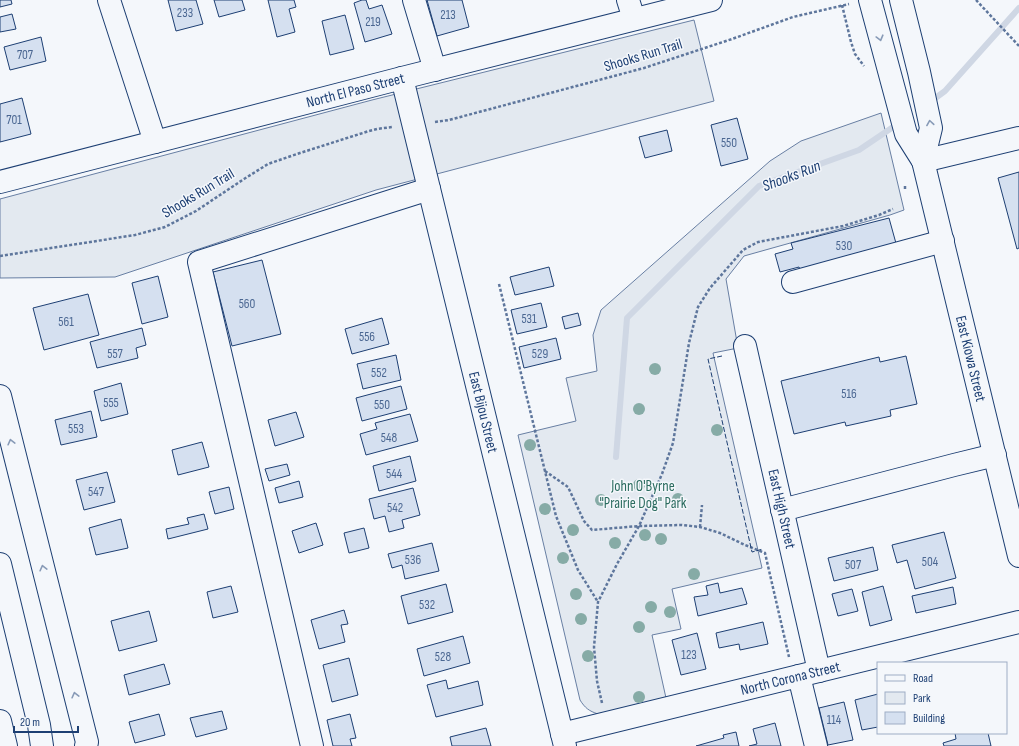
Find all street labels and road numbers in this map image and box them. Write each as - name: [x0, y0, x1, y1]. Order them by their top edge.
- street label: Shooks Run Trail: [602, 35, 685, 76]
- street label: North El Paso Street: [304, 69, 407, 112]
- street label: Shooks Run Trail: [159, 164, 238, 222]
- street label: East Kiowa Street: [951, 314, 990, 404]
- street label: East Bijou Street: [464, 370, 502, 455]
- street label: East High Street: [763, 467, 800, 551]
- street label: North Corona Street: [739, 657, 842, 700]

